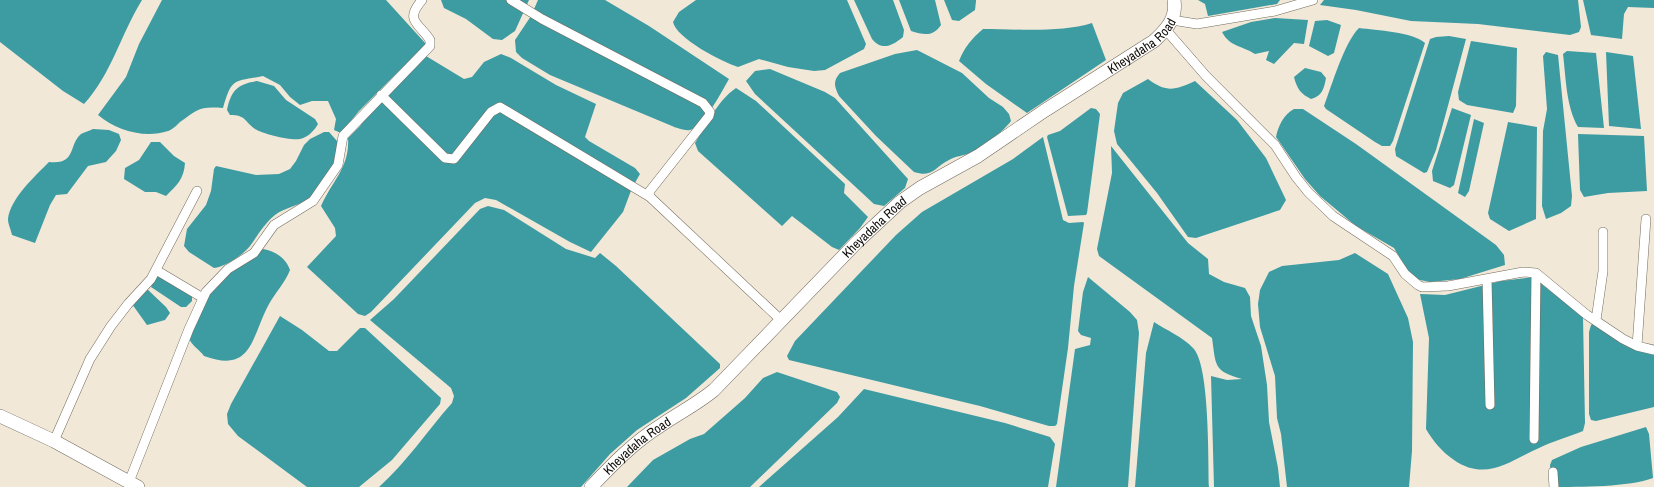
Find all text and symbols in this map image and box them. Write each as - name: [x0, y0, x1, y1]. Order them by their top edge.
- street label: Kheyadaha Road: [1104, 15, 1180, 78]
- street label: Kheyadaha Road: [839, 192, 910, 261]
- street label: Kheyadaha Road: [600, 413, 674, 478]

